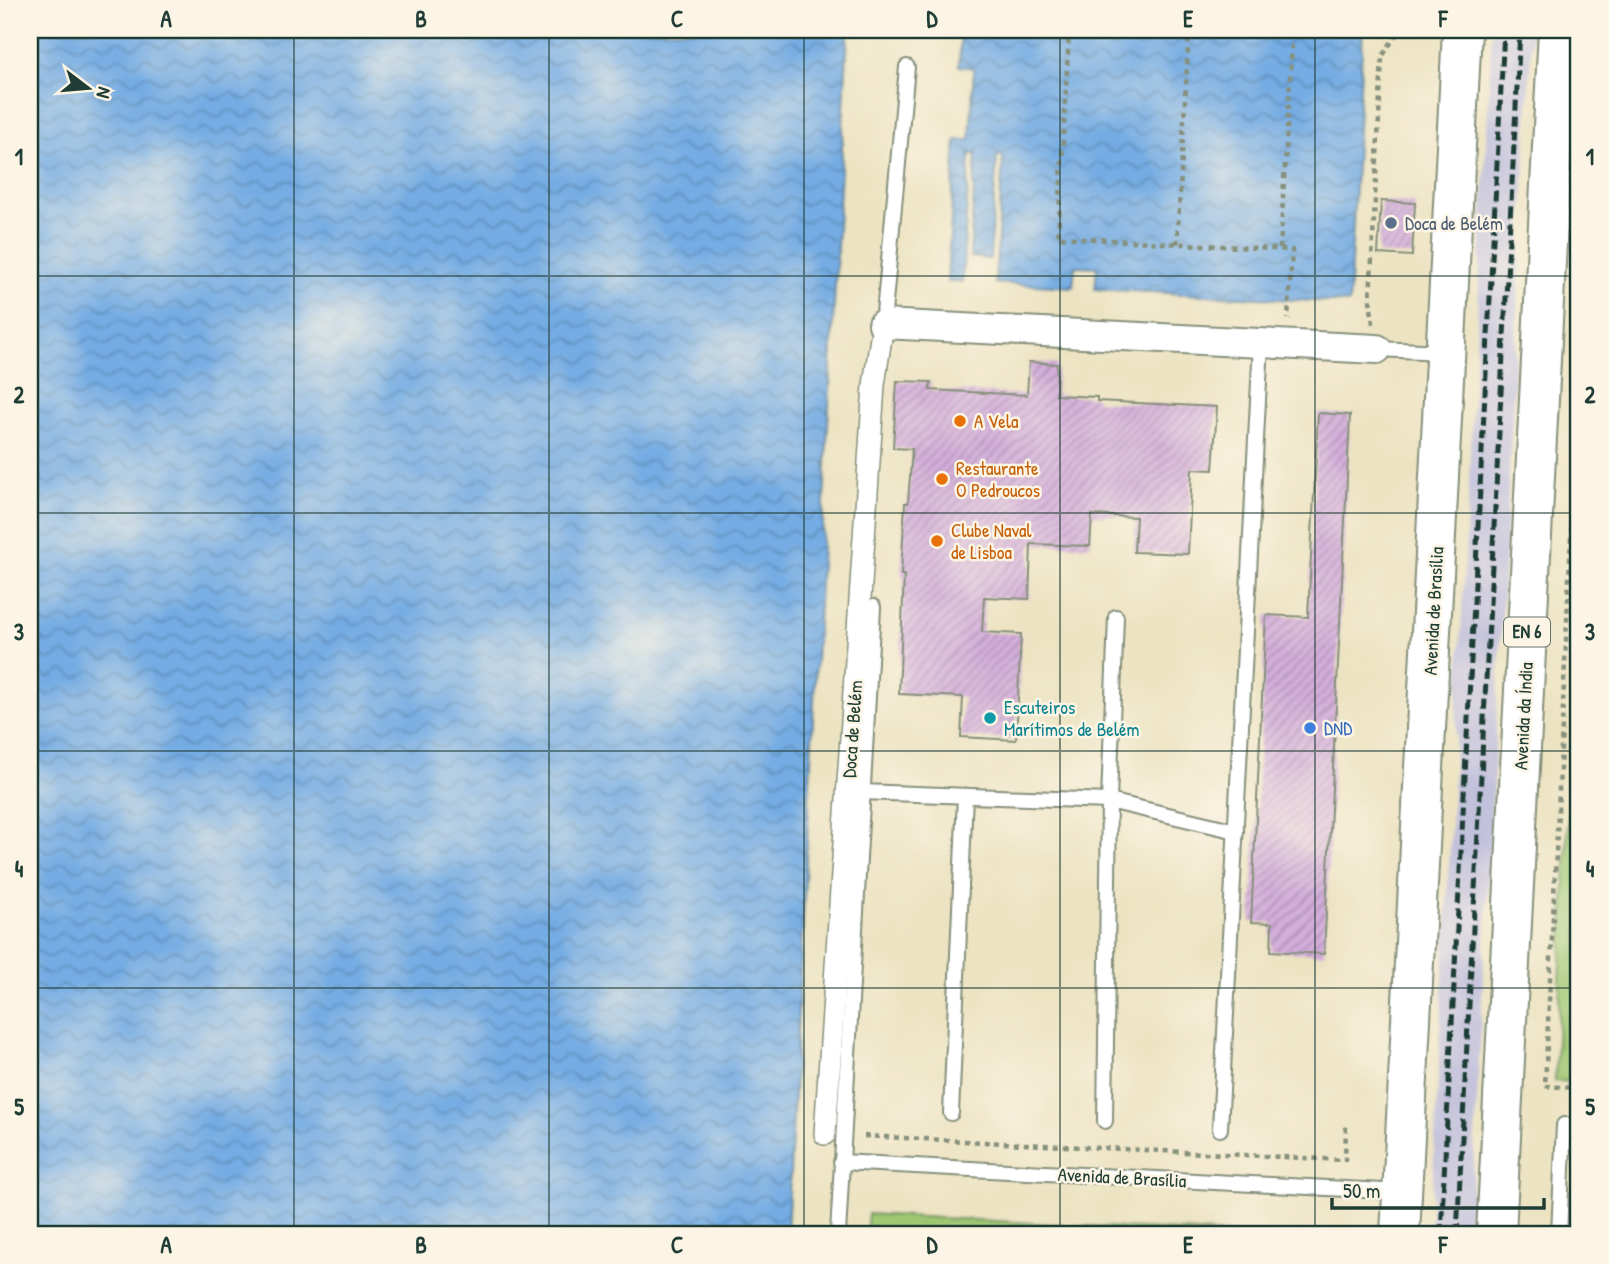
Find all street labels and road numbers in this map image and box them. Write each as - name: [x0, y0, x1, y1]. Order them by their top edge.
- street label: Avenida de Brasília: [1417, 546, 1449, 676]
- road number: EN 6: [1504, 618, 1550, 646]
- street label: Avenida da Índia: [1507, 661, 1539, 771]
- street label: Doca de Belém: [836, 679, 868, 779]
- street label: Avenida de Brasília: [1057, 1161, 1187, 1193]

